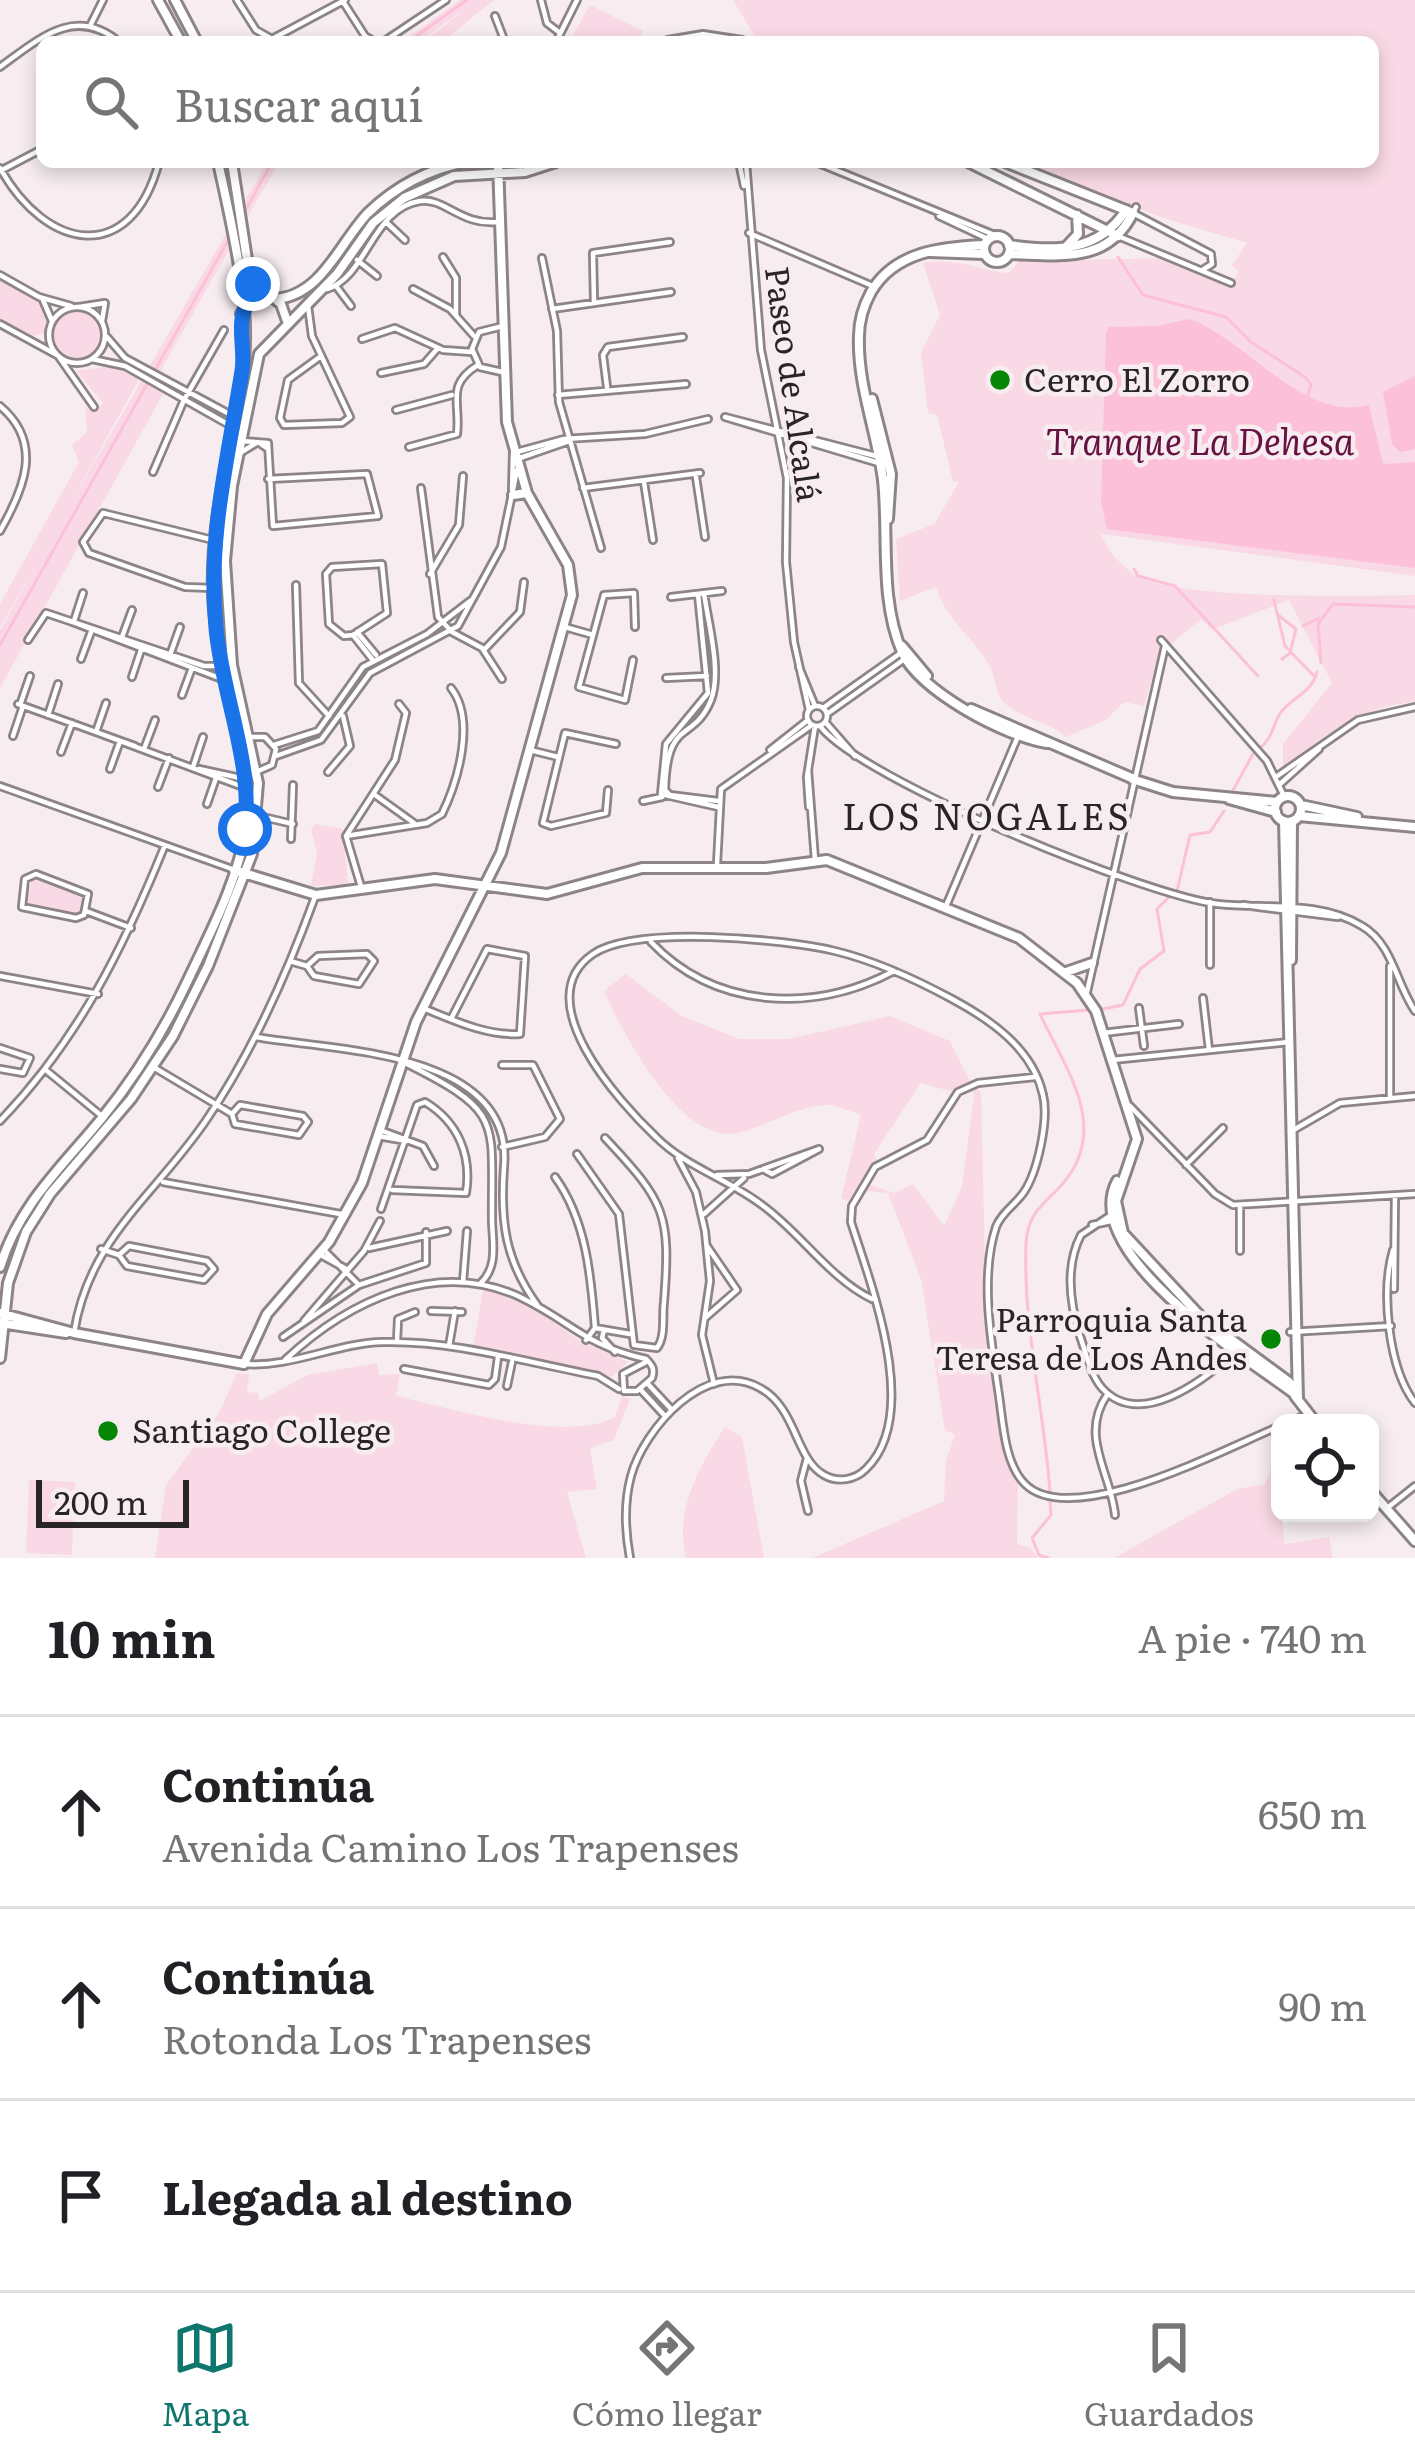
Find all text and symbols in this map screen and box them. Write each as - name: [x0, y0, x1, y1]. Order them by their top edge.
- search box: [36, 36, 1379, 168]
- icon: search: [78, 69, 144, 135]
- text: Buscar aquí: [174, 69, 423, 136]
- route end: [226, 257, 280, 311]
- street label: Paseo de Alcalá: [755, 263, 836, 505]
- place label: Cerro El Zorro: [1024, 353, 1250, 402]
- marker: Cerro El Zorro: [987, 367, 1013, 393]
- water label: Tranque La Dehesa: [1046, 413, 1355, 466]
- district label: LOS NOGALES: [842, 788, 1132, 841]
- route start: [218, 802, 272, 856]
- place label: Parroquia Santa Teresa de Los Andes: [935, 1293, 1247, 1380]
- marker: Parroquia Santa Teresa de Los Andes: [1258, 1326, 1284, 1352]
- place label: Santiago College: [132, 1404, 391, 1453]
- map controls: [1271, 1414, 1379, 1522]
- button: locate: [1271, 1414, 1379, 1522]
- marker: Santiago College: [95, 1418, 121, 1444]
- scale bar: [36, 1474, 189, 1527]
- text: 200 m: [54, 1476, 148, 1525]
- text: 10 min: [48, 1598, 216, 1674]
- text: A pie · 740 m: [1138, 1607, 1367, 1665]
- text: Continúa: [162, 1749, 374, 1816]
- icon: ahead: [48, 1779, 114, 1845]
- text: 650 m: [1258, 1783, 1367, 1841]
- text: Avenida Camino Los Trapenses: [162, 1816, 739, 1874]
- text: Continúa: [162, 1941, 374, 2008]
- icon: ahead: [48, 1971, 114, 2037]
- text: 90 m: [1278, 1975, 1367, 2033]
- text: Rotonda Los Trapenses: [162, 2008, 591, 2066]
- text: Llegada al destino: [162, 2162, 573, 2229]
- icon: arrive: [48, 2163, 114, 2229]
- tab: Mapa: [161, 2315, 249, 2436]
- tab: Cómo llegar: [572, 2315, 762, 2436]
- tab: Guardados: [1084, 2315, 1254, 2436]

